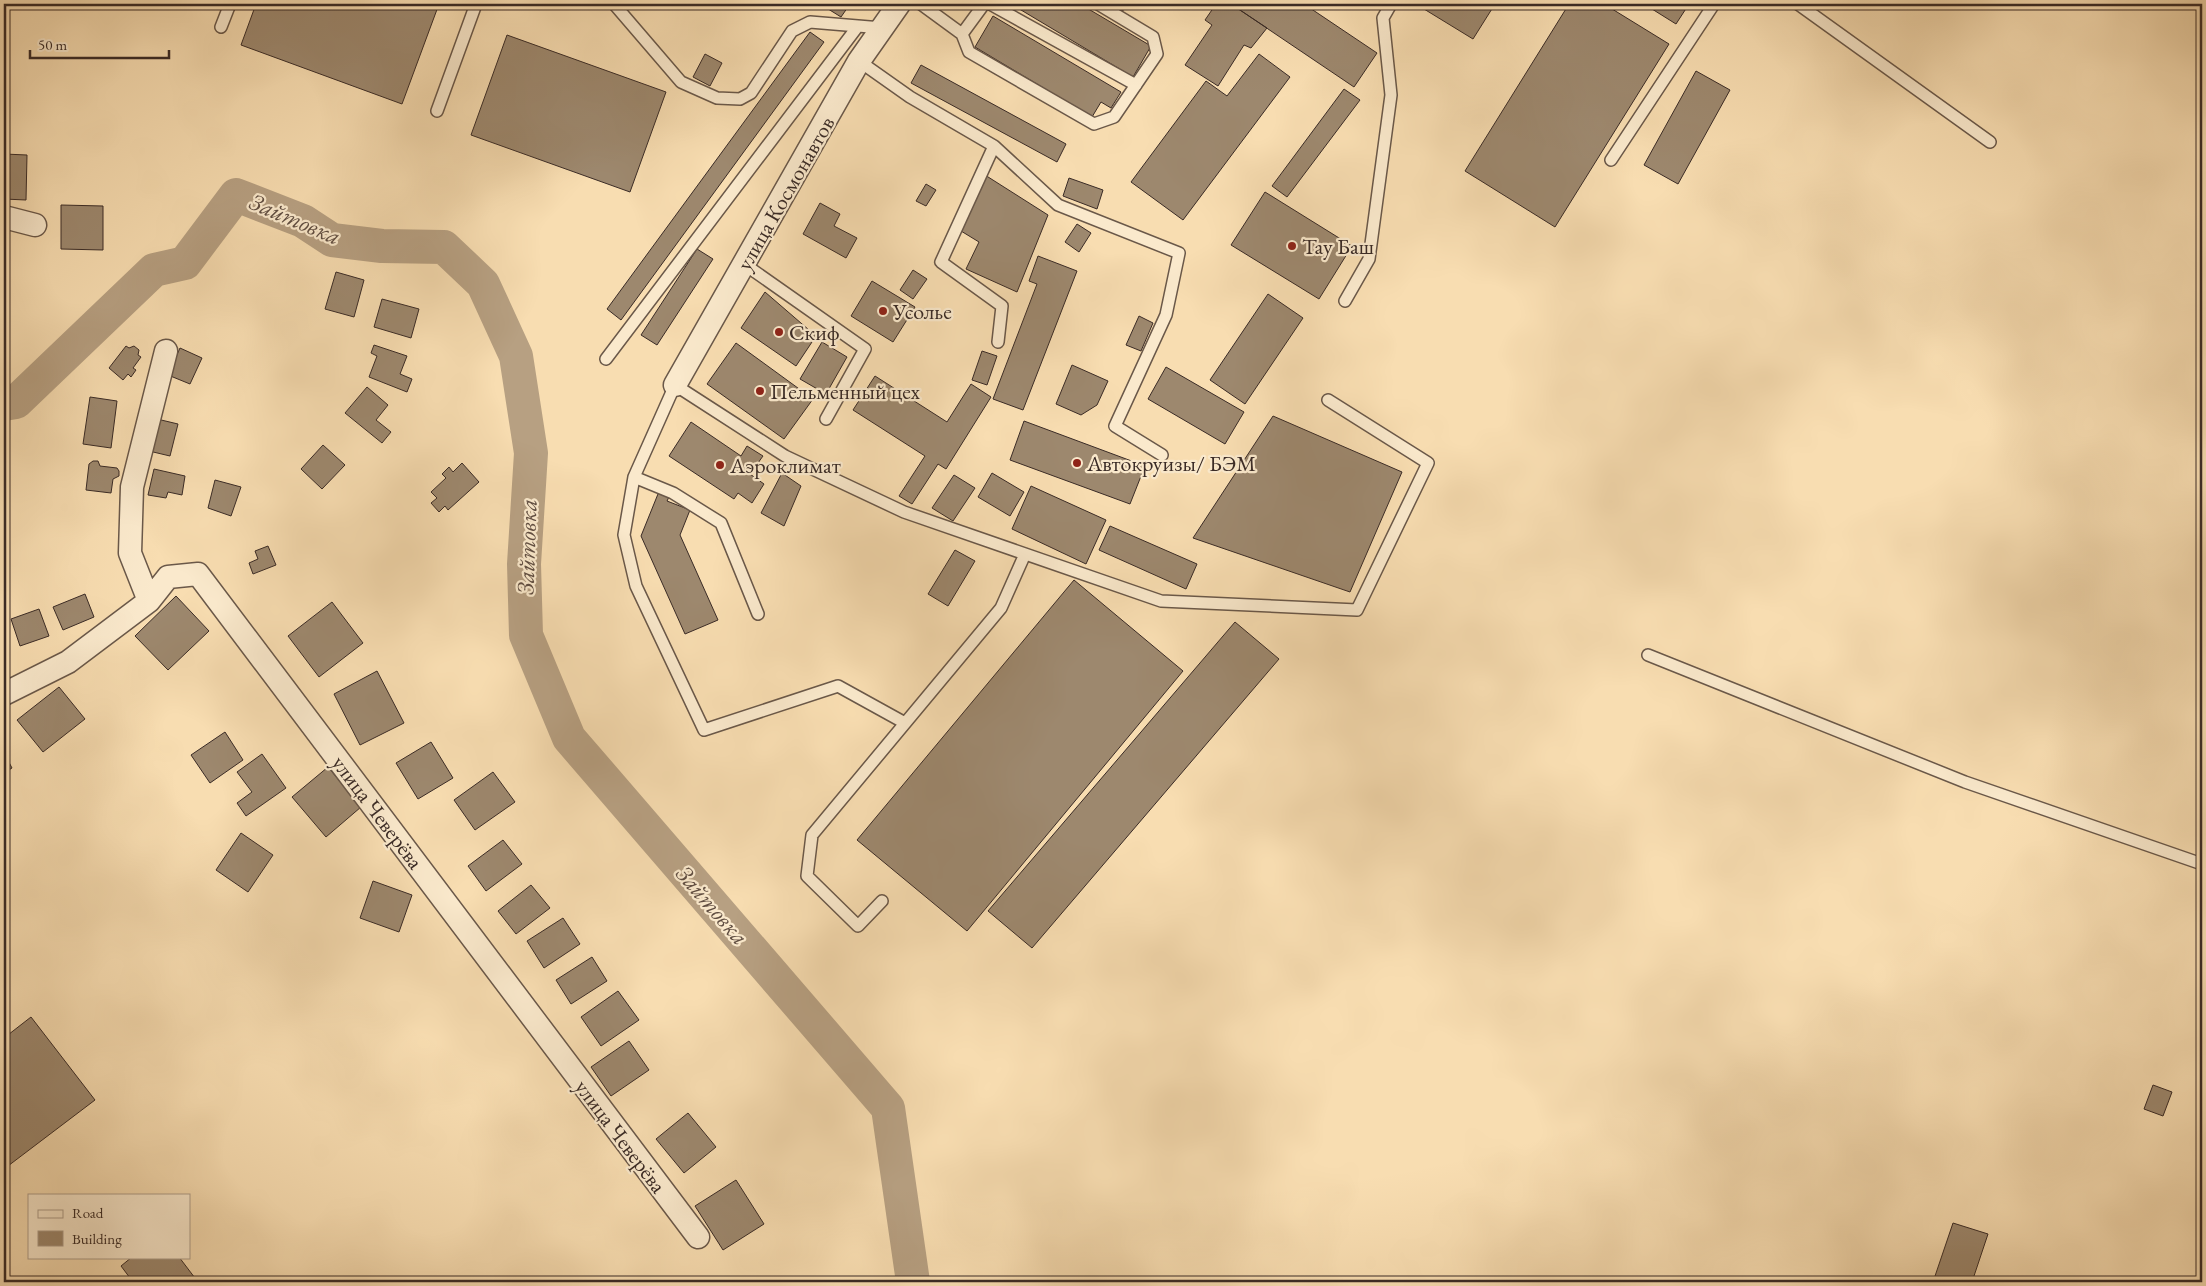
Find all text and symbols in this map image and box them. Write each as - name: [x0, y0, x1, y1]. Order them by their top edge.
- scale bar: [30, 28, 169, 60]
- text: 50 m: [38, 35, 67, 54]
- street label: улица Космонавтов: [730, 111, 841, 275]
- water label: Зайтовка: [245, 185, 346, 252]
- place label: Тау Баш: [1302, 232, 1374, 261]
- marker: Тау Баш: [1286, 240, 1298, 252]
- place label: Усолье: [892, 297, 952, 326]
- marker: Усолье: [877, 305, 889, 317]
- place label: Скиф: [789, 318, 840, 347]
- marker: Скиф: [773, 326, 785, 338]
- place label: Пельменный цех: [770, 377, 921, 406]
- marker: Пельменный цех: [754, 385, 766, 397]
- place label: Автокруизы/ БЭМ: [1086, 449, 1256, 478]
- place label: Аэроклимат: [729, 451, 841, 480]
- marker: Автокруизы/ БЭМ: [1071, 457, 1083, 469]
- marker: Аэроклимат: [714, 459, 726, 471]
- water label: Зайтовка: [509, 498, 544, 596]
- street label: улица Чеверёва: [325, 750, 430, 875]
- water label: Зайтовка: [669, 858, 756, 951]
- street label: улица Чеверёва: [568, 1074, 673, 1199]
- legend: [28, 1194, 190, 1258]
- text: Road: [72, 1203, 104, 1222]
- text: Building: [72, 1229, 122, 1248]

